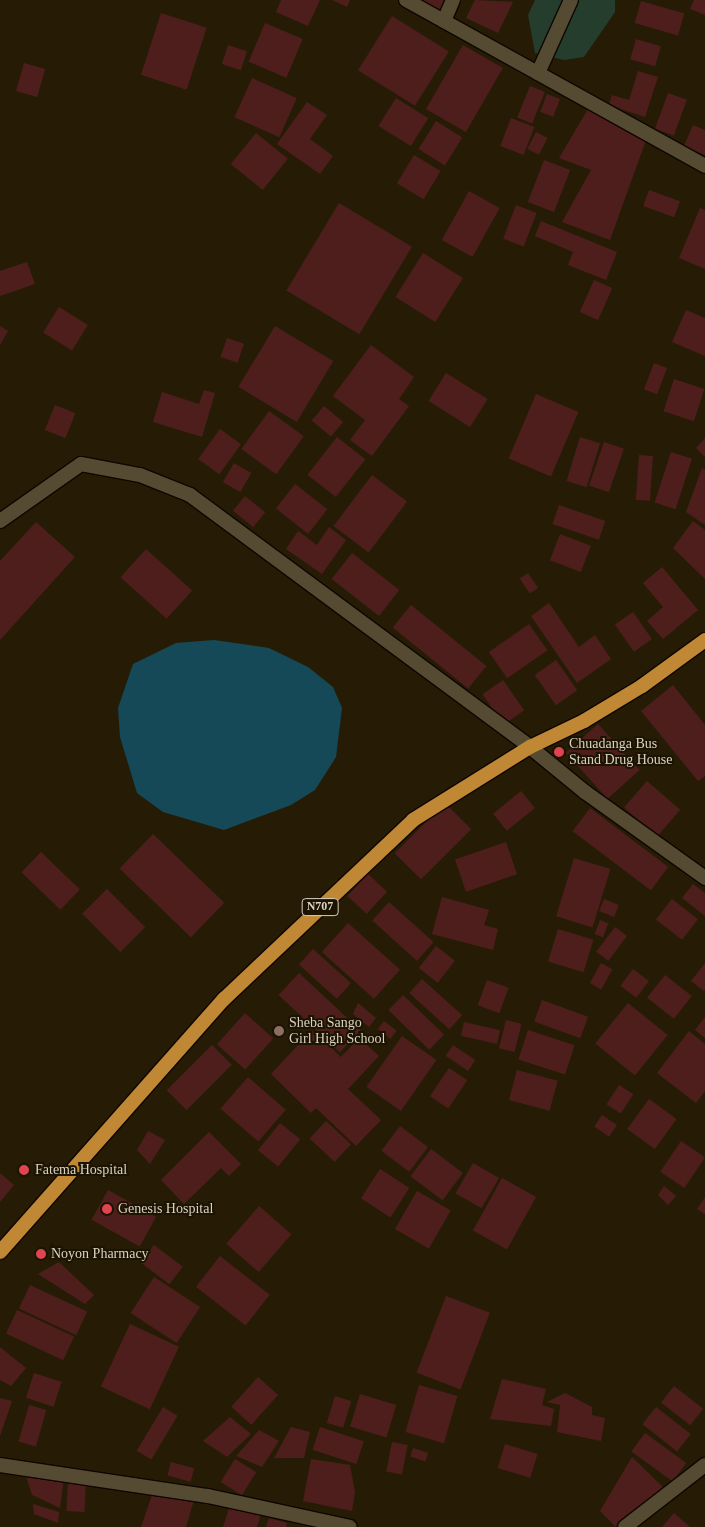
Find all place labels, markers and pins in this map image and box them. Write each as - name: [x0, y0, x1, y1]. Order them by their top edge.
- place label: Chuadanga Bus Stand Drug House: [569, 736, 672, 769]
- marker: Chuadanga Bus Stand Drug House: [553, 746, 565, 758]
- place label: Sheba Sango Girl High School: [289, 1015, 385, 1048]
- marker: Sheba Sango Girl High School: [273, 1025, 285, 1037]
- place label: Fatema Hospital: [35, 1162, 127, 1178]
- marker: Fatema Hospital: [17, 1163, 31, 1177]
- place label: Genesis Hospital: [118, 1201, 213, 1217]
- marker: Genesis Hospital: [100, 1202, 114, 1216]
- place label: Noyon Pharmacy: [51, 1246, 149, 1262]
- marker: Noyon Pharmacy: [35, 1248, 47, 1260]

